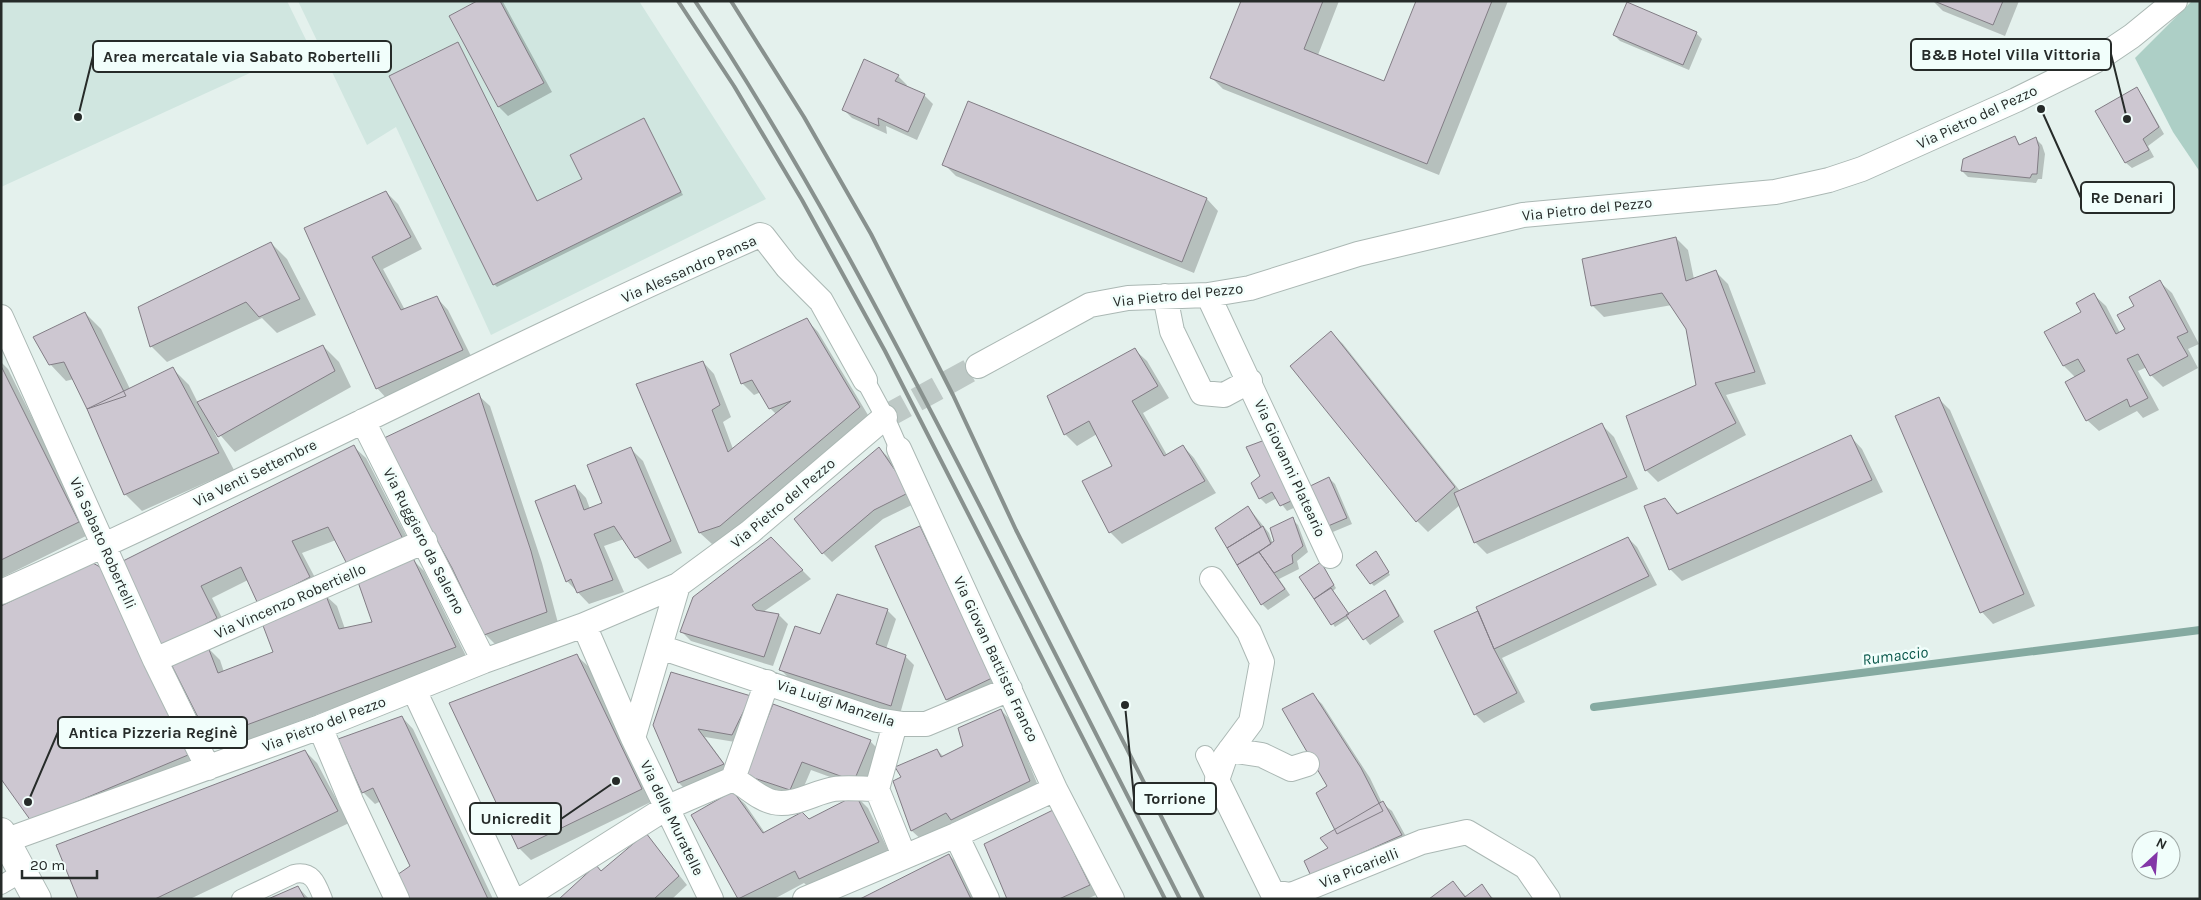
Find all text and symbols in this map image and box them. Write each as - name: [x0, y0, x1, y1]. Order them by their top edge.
- callout: B&B Hotel Villa Vittoria: [1911, 39, 2111, 70]
- callout: Area mercatale via Sabato Robertelli: [93, 41, 391, 72]
- text: B&B Hotel Villa Vittoria: [1921, 45, 2101, 64]
- text: Area mercatale via Sabato Robertelli: [103, 47, 381, 66]
- street label: Via Pietro del Pezzo: [1914, 81, 2040, 153]
- callout: Re Denari: [2081, 182, 2174, 213]
- text: Re Denari: [2090, 188, 2164, 207]
- street label: Via Pietro del Pezzo: [1521, 193, 1653, 225]
- street label: Via Alessandro Pansa: [619, 231, 759, 307]
- street label: Via Pietro del Pezzo: [1112, 279, 1244, 311]
- street label: Via Giovanni Plateario: [1250, 396, 1330, 540]
- street label: Via Venti Settembre: [190, 435, 320, 511]
- street label: Via Pietro del Pezzo: [727, 454, 839, 552]
- street label: Via Ruggiero da Salerno: [379, 465, 469, 617]
- street label: Via Sabato Robertelli: [66, 474, 140, 612]
- street label: Via Vincenzo Robertiello: [211, 559, 369, 643]
- street label: Via Giovan Battista Franco: [950, 573, 1042, 745]
- water label: Rumaccio: [1861, 642, 1929, 669]
- street label: Via Luigi Manzella: [775, 675, 897, 731]
- street label: Via Pietro del Pezzo: [260, 692, 388, 756]
- callout: Antica Pizzeria Reginè: [58, 717, 247, 748]
- text: Antica Pizzeria Reginè: [69, 723, 238, 742]
- street label: Via delle Muratelle: [636, 757, 708, 879]
- callout: Torrione: [1134, 783, 1216, 814]
- text: Torrione: [1144, 789, 1206, 808]
- callout: Unicredit: [470, 803, 561, 834]
- text: Unicredit: [481, 809, 551, 828]
- north arrow: [2131, 830, 2181, 880]
- text: N: [2153, 834, 2170, 854]
- street label: Via Picarielli: [1317, 844, 1401, 892]
- scale bar: [22, 848, 98, 880]
- text: 20 m: [30, 856, 65, 874]

